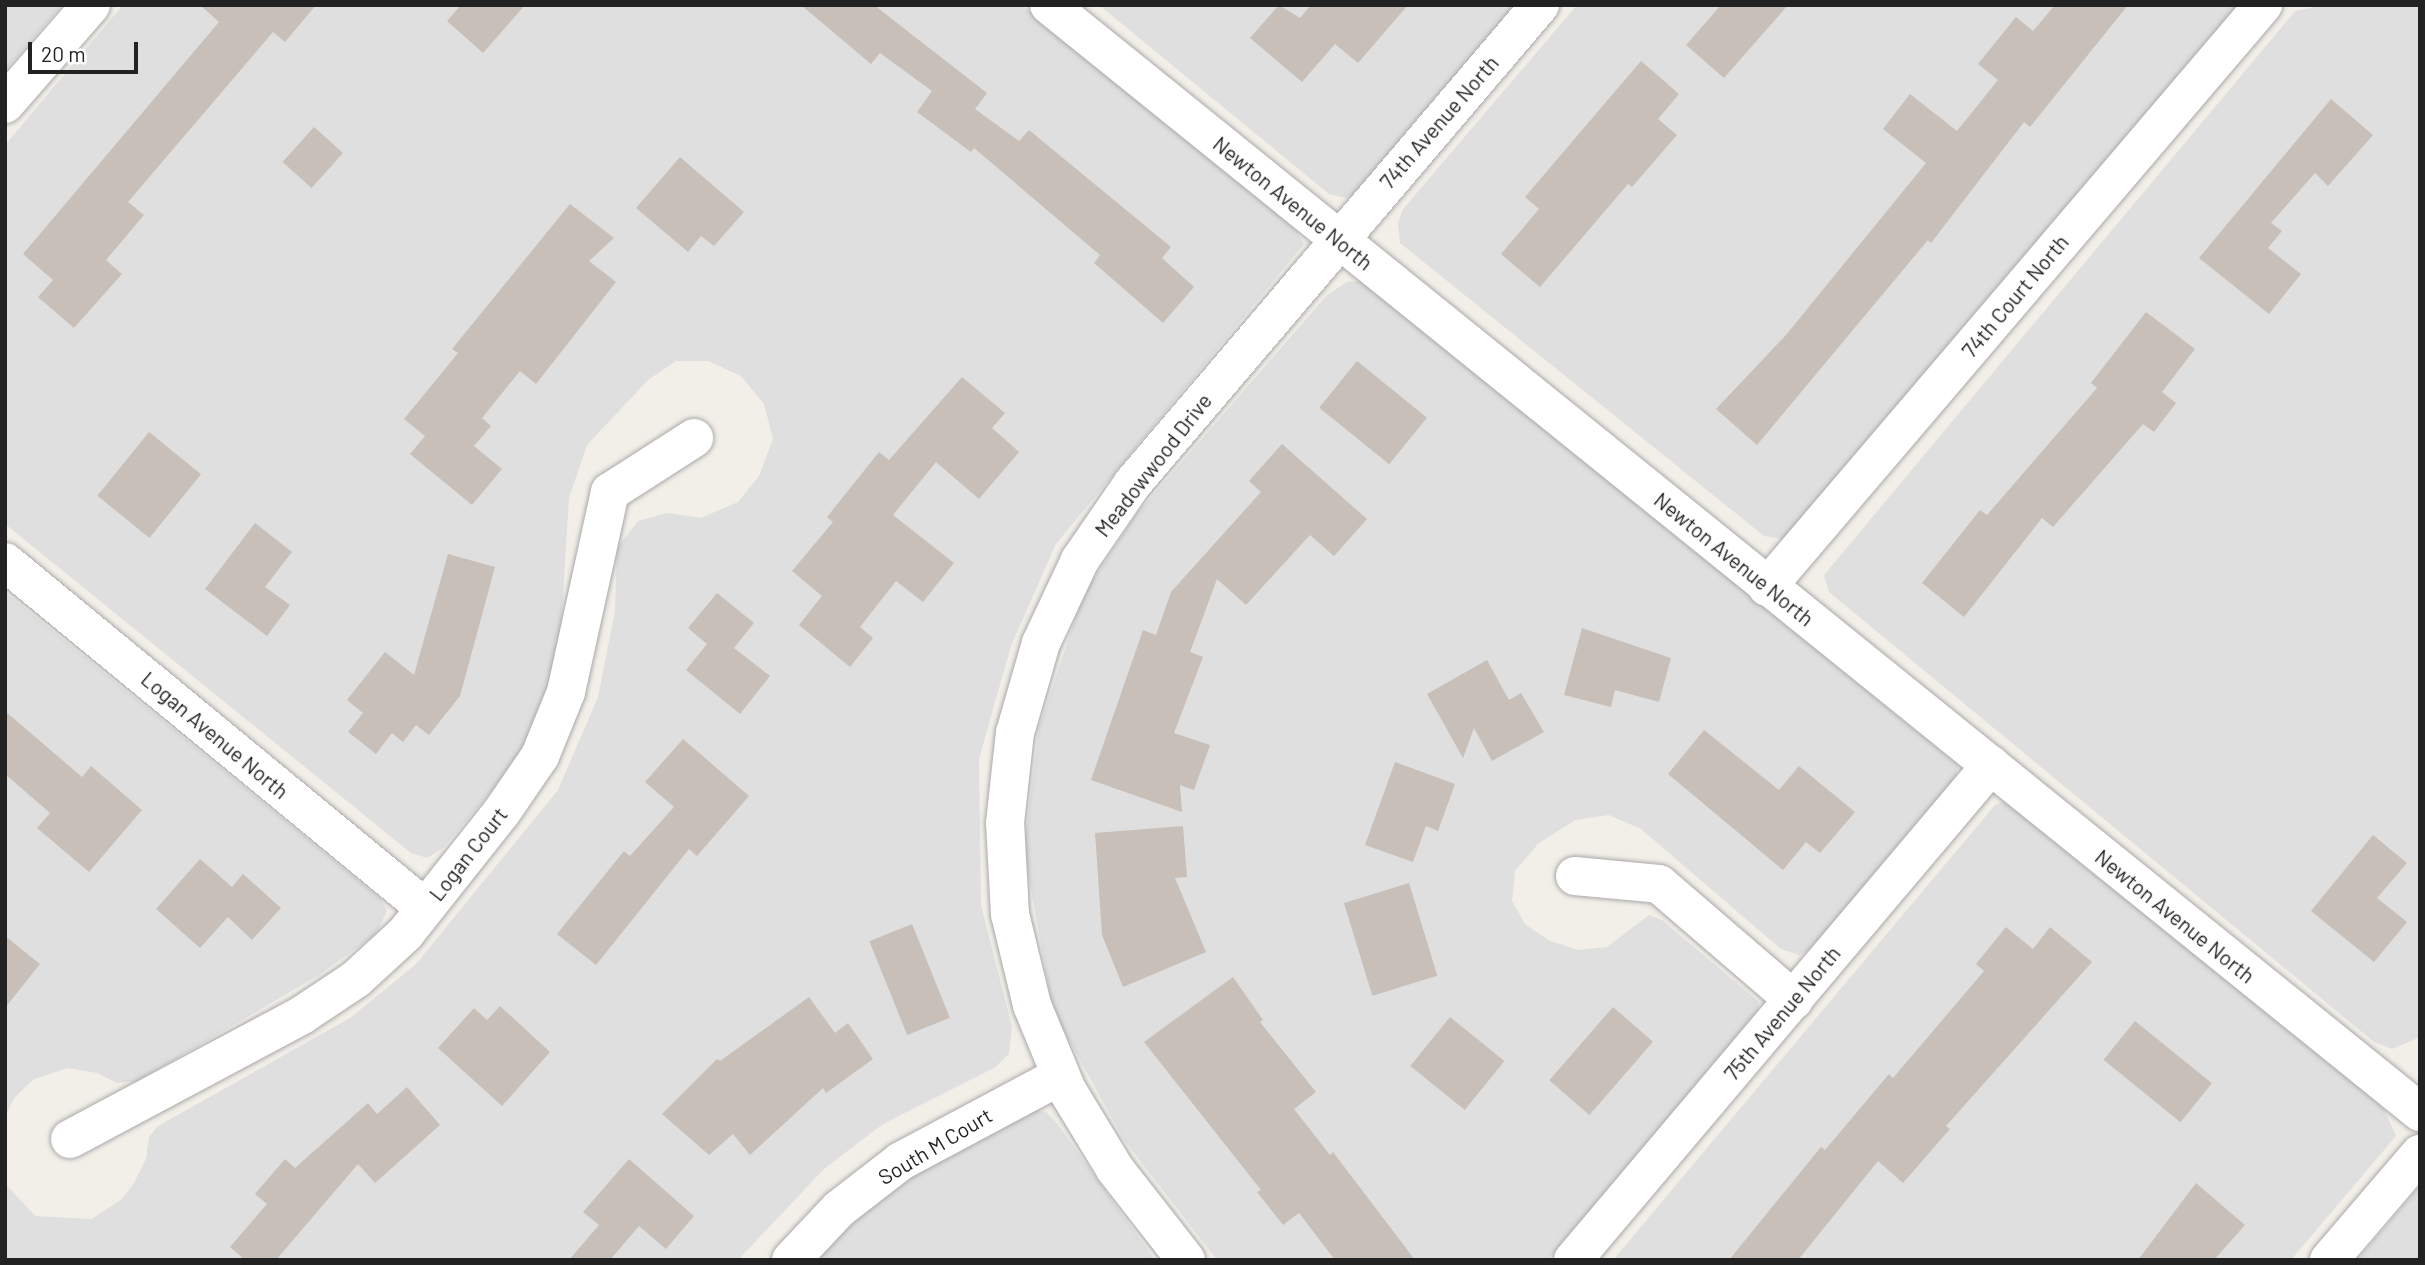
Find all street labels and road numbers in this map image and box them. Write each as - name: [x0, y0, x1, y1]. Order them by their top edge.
- street label: 74th Avenue North: [1374, 50, 1504, 194]
- street label: Newton Avenue North: [1208, 131, 1378, 275]
- street label: 74th Court North: [1956, 230, 2074, 362]
- street label: Meadowwood Drive: [1089, 388, 1217, 542]
- street label: Newton Avenue North: [1649, 487, 1819, 631]
- street label: Logan Avenue North: [136, 666, 294, 804]
- street label: Logan Court: [424, 802, 512, 906]
- street label: Newton Avenue North: [2090, 844, 2260, 988]
- street label: 75th Avenue North: [1719, 941, 1845, 1085]
- street label: South M Court: [874, 1102, 996, 1190]

